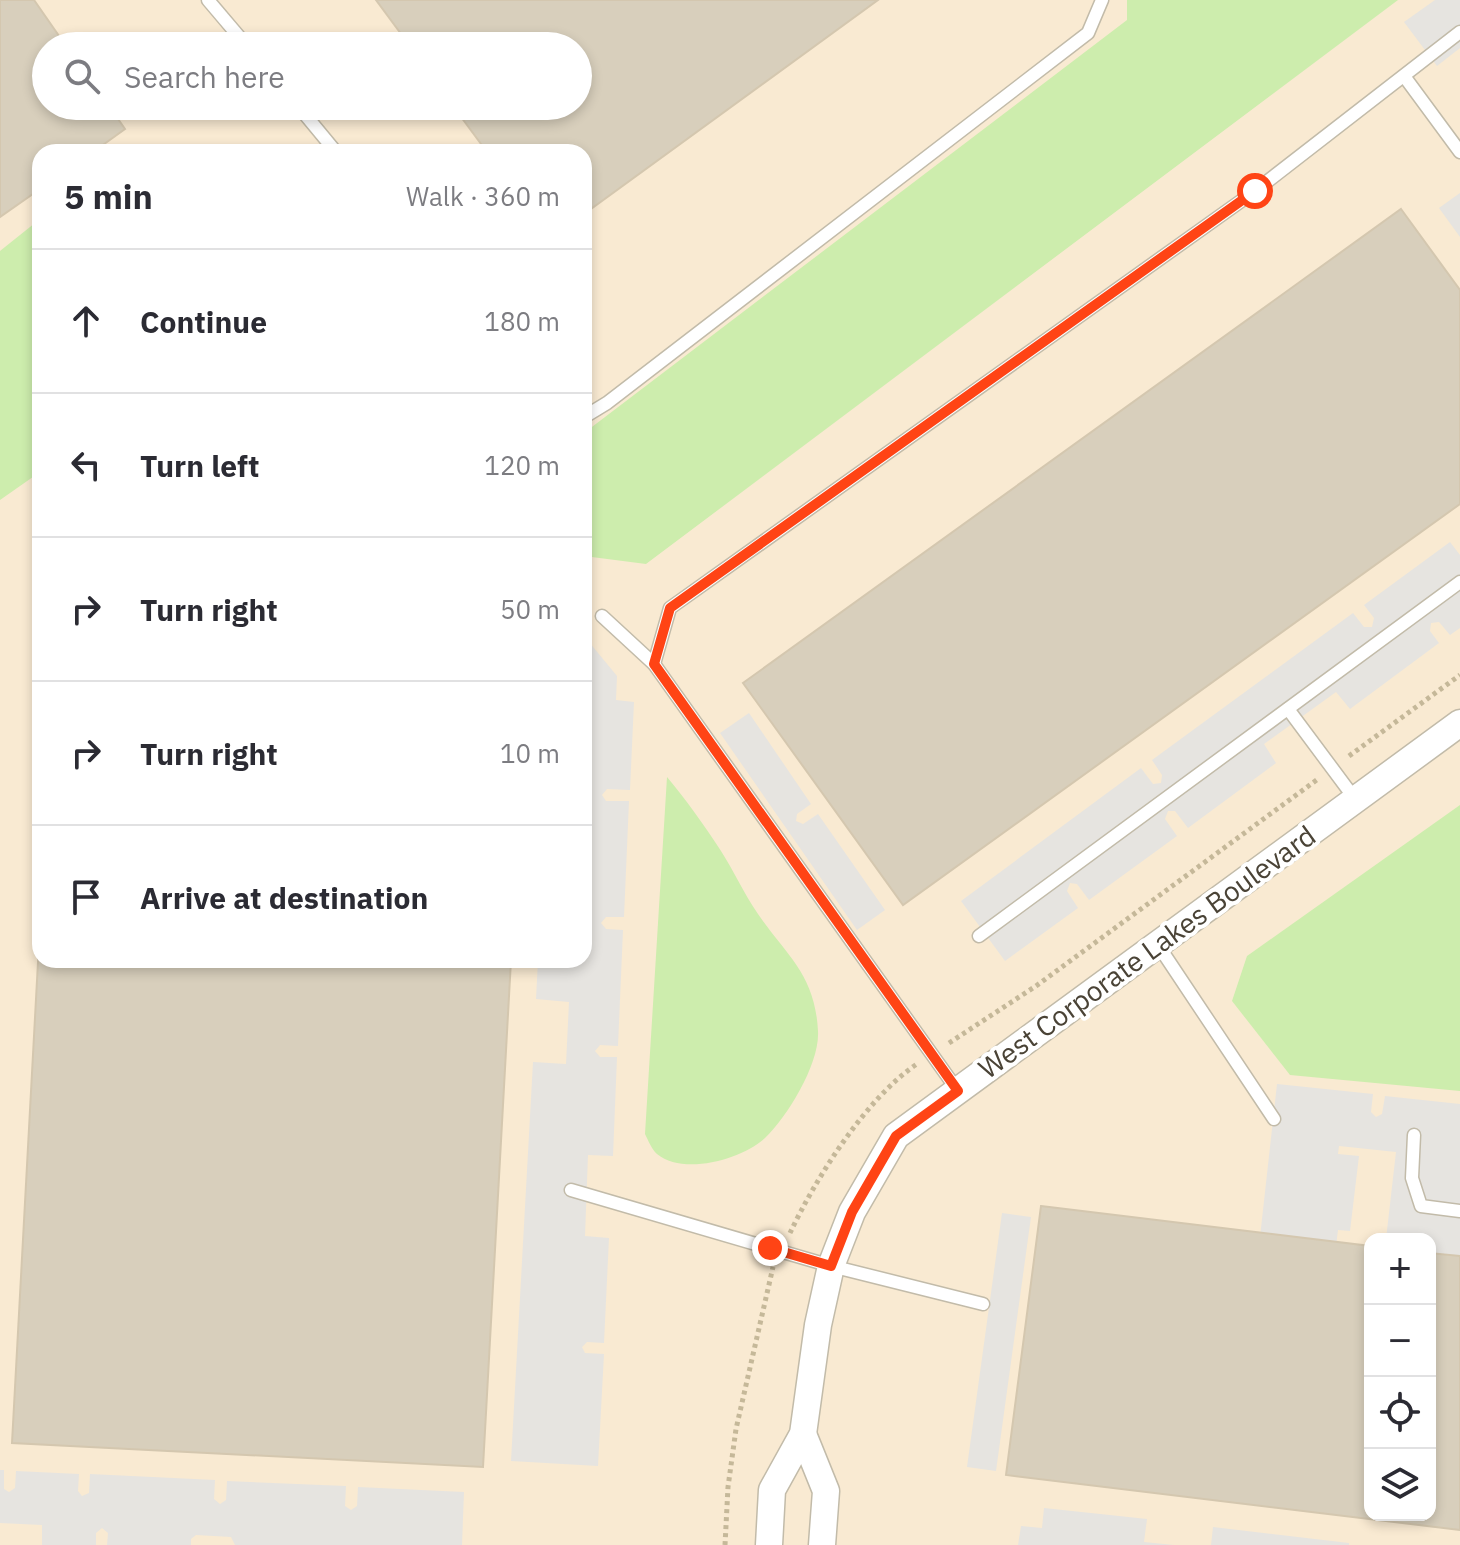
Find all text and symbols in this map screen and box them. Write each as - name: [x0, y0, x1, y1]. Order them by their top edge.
- search box: [32, 32, 592, 120]
- icon: search: [60, 54, 104, 98]
- text: Search here: [124, 57, 285, 96]
- route start: [1237, 173, 1273, 209]
- text: 5 min: [64, 174, 153, 218]
- text: Walk · 360 m: [406, 179, 560, 213]
- icon: ahead: [64, 299, 108, 343]
- text: Continue: [140, 302, 267, 341]
- text: 180 m: [484, 304, 560, 338]
- icon: left: [64, 443, 108, 487]
- text: Turn left: [140, 446, 259, 485]
- text: 120 m: [484, 448, 560, 482]
- icon: right: [64, 587, 108, 631]
- text: Turn right: [140, 590, 278, 629]
- text: 50 m: [500, 592, 560, 626]
- icon: right: [64, 731, 108, 775]
- text: Turn right: [140, 734, 278, 773]
- text: 10 m: [500, 736, 560, 770]
- street label: West Corporate Lakes Boulevard: [971, 817, 1323, 1087]
- icon: arrive: [64, 875, 108, 919]
- text: Arrive at destination: [140, 878, 428, 917]
- route end: [752, 1230, 788, 1266]
- map controls: [1364, 1233, 1436, 1521]
- button: +: [1364, 1233, 1436, 1305]
- button: −: [1364, 1305, 1436, 1377]
- button: locate: [1364, 1377, 1436, 1449]
- button: layers: [1364, 1449, 1436, 1521]

